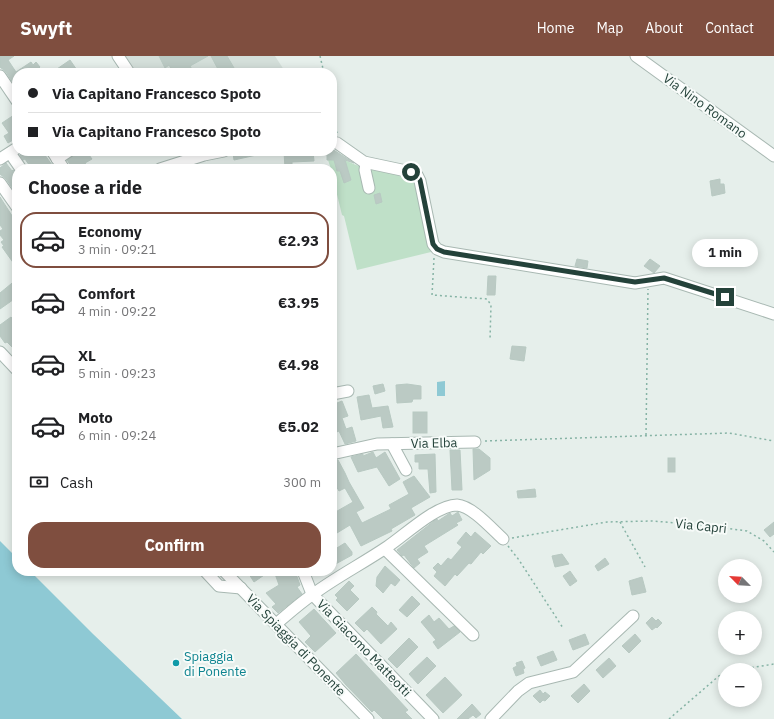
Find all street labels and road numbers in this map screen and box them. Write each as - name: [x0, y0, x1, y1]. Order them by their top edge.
- street label: Via Nino Romano: [660, 70, 750, 142]
- street label: Via Elba: [410, 434, 458, 452]
- street label: Via Capri: [674, 515, 728, 537]
- street label: Via Spiaggia di Ponente: [243, 590, 349, 700]
- street label: Via Giacomo Matteotti: [313, 596, 415, 700]

